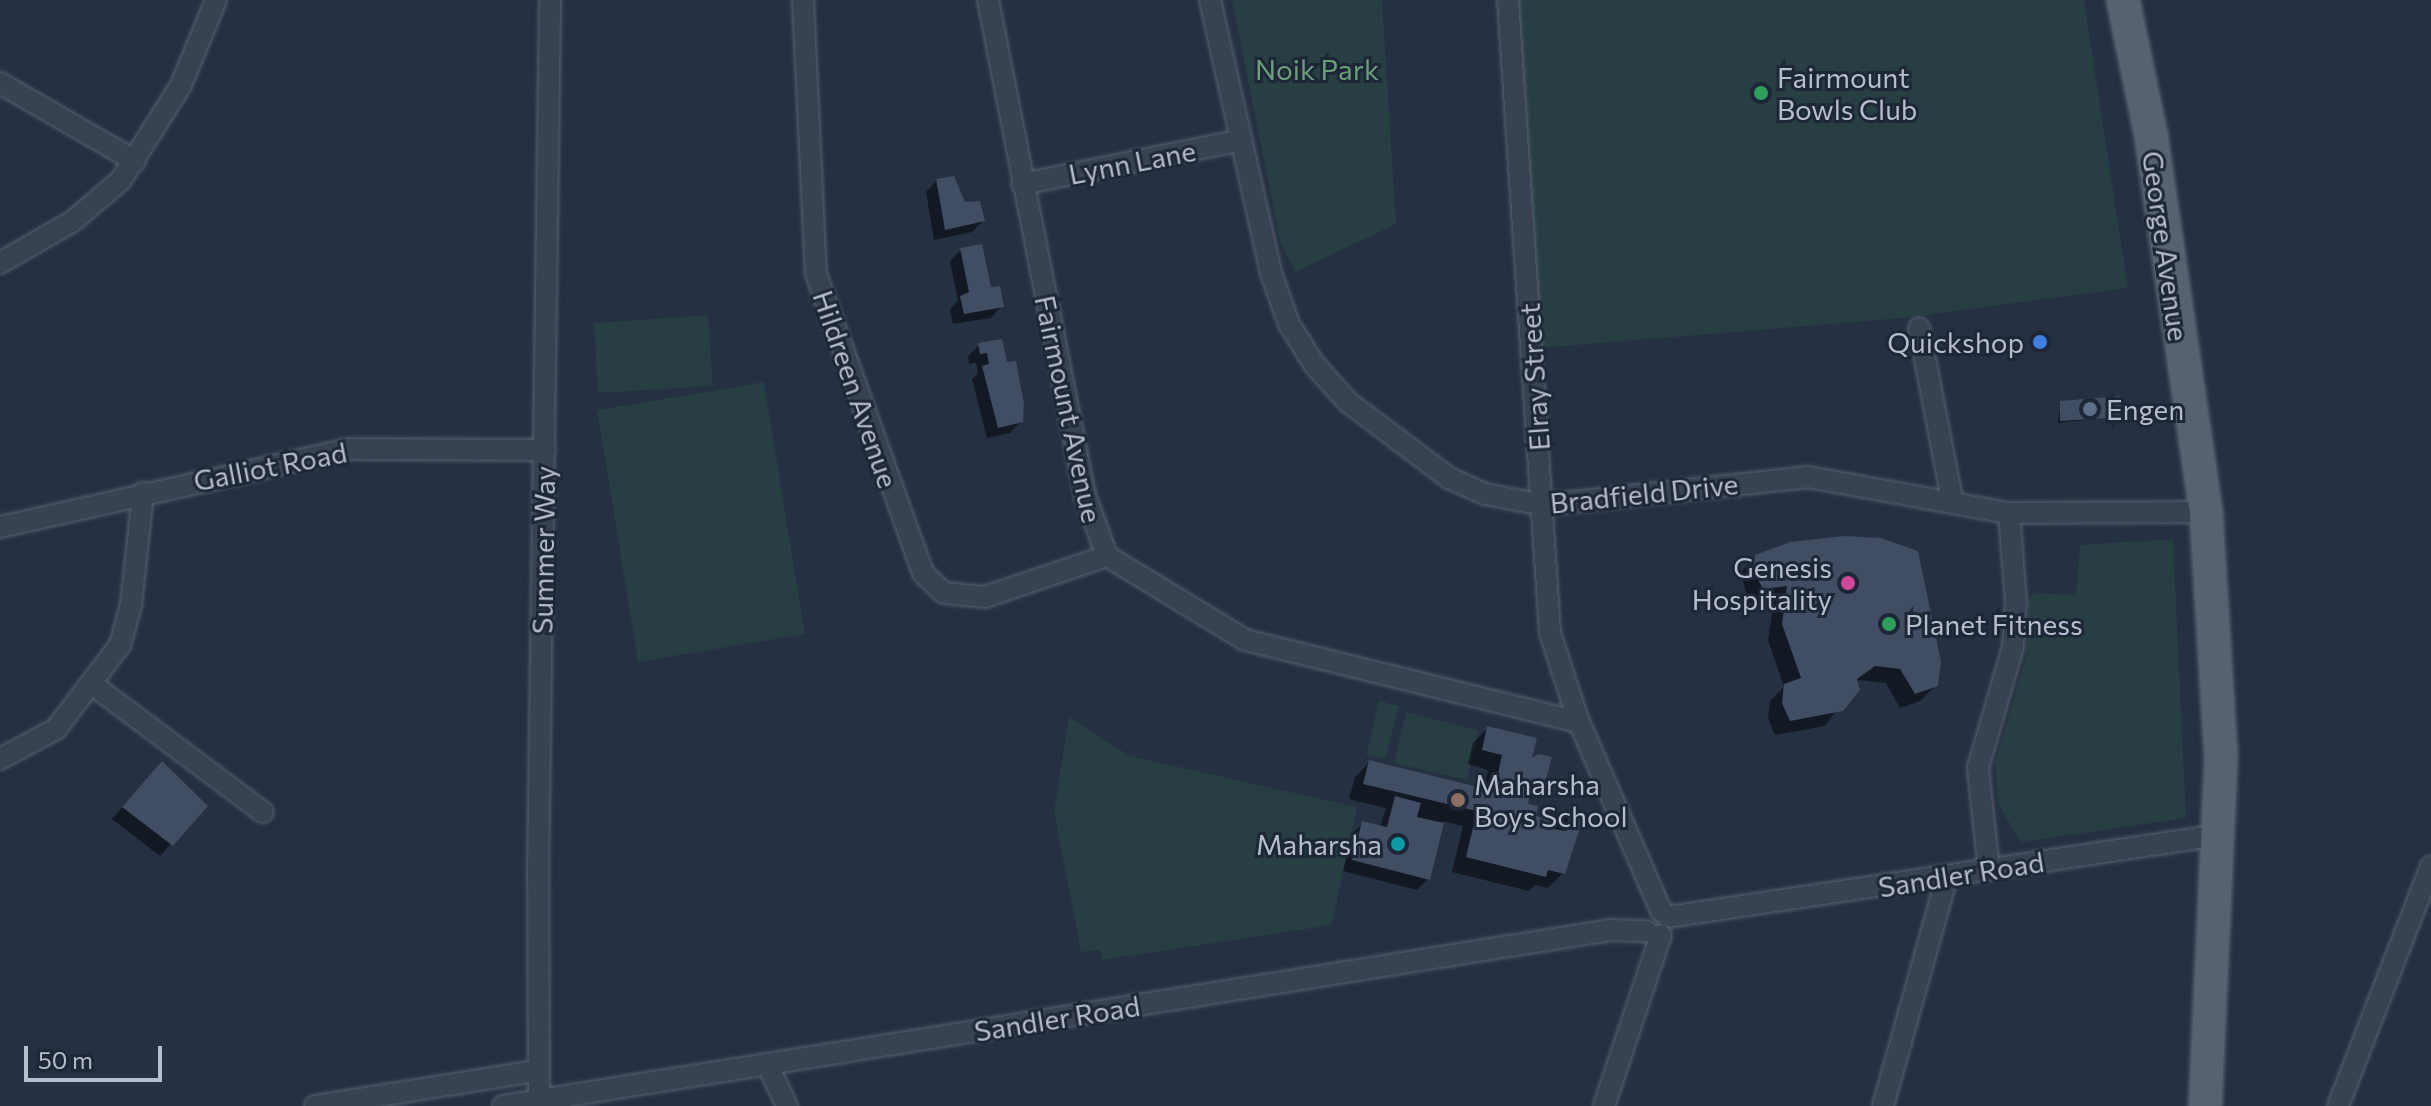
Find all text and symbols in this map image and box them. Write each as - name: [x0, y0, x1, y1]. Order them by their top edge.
- park label: Noik Park: [1255, 52, 1379, 86]
- place label: Fairmount Bowls Club: [1777, 60, 1917, 126]
- marker: Fairmount Bowls Club: [1752, 84, 1770, 102]
- street label: Lynn Lane: [1066, 133, 1198, 191]
- street label: George Avenue: [2136, 149, 2196, 343]
- street label: Hildreen Avenue: [807, 286, 905, 492]
- street label: Fairmount Avenue: [1028, 292, 1110, 526]
- street label: Elray Street: [1512, 302, 1556, 452]
- place label: Quickshop: [1887, 325, 2024, 359]
- marker: Quickshop: [2031, 333, 2049, 351]
- place label: Engen: [2106, 392, 2184, 426]
- marker: Engen: [2081, 400, 2099, 418]
- street label: Galliot Road: [191, 435, 349, 497]
- street label: Summer Way: [525, 466, 561, 634]
- street label: Bradfield Drive: [1548, 466, 1740, 520]
- place label: Genesis Hospitality: [1692, 550, 1832, 616]
- marker: Genesis Hospitality: [1839, 574, 1857, 592]
- place label: Planet Fitness: [1905, 607, 2083, 641]
- marker: Planet Fitness: [1880, 615, 1898, 633]
- place label: Maharsha Boys School: [1474, 767, 1628, 833]
- marker: Maharsha Boys School: [1449, 791, 1467, 809]
- place label: Maharsha: [1256, 827, 1382, 861]
- marker: Maharsha: [1389, 835, 1407, 853]
- street label: Sandler Road: [1876, 844, 2046, 904]
- street label: Sandler Road: [972, 988, 1142, 1048]
- scale bar: [28, 1030, 166, 1080]
- text: 50 m: [38, 1045, 93, 1074]

